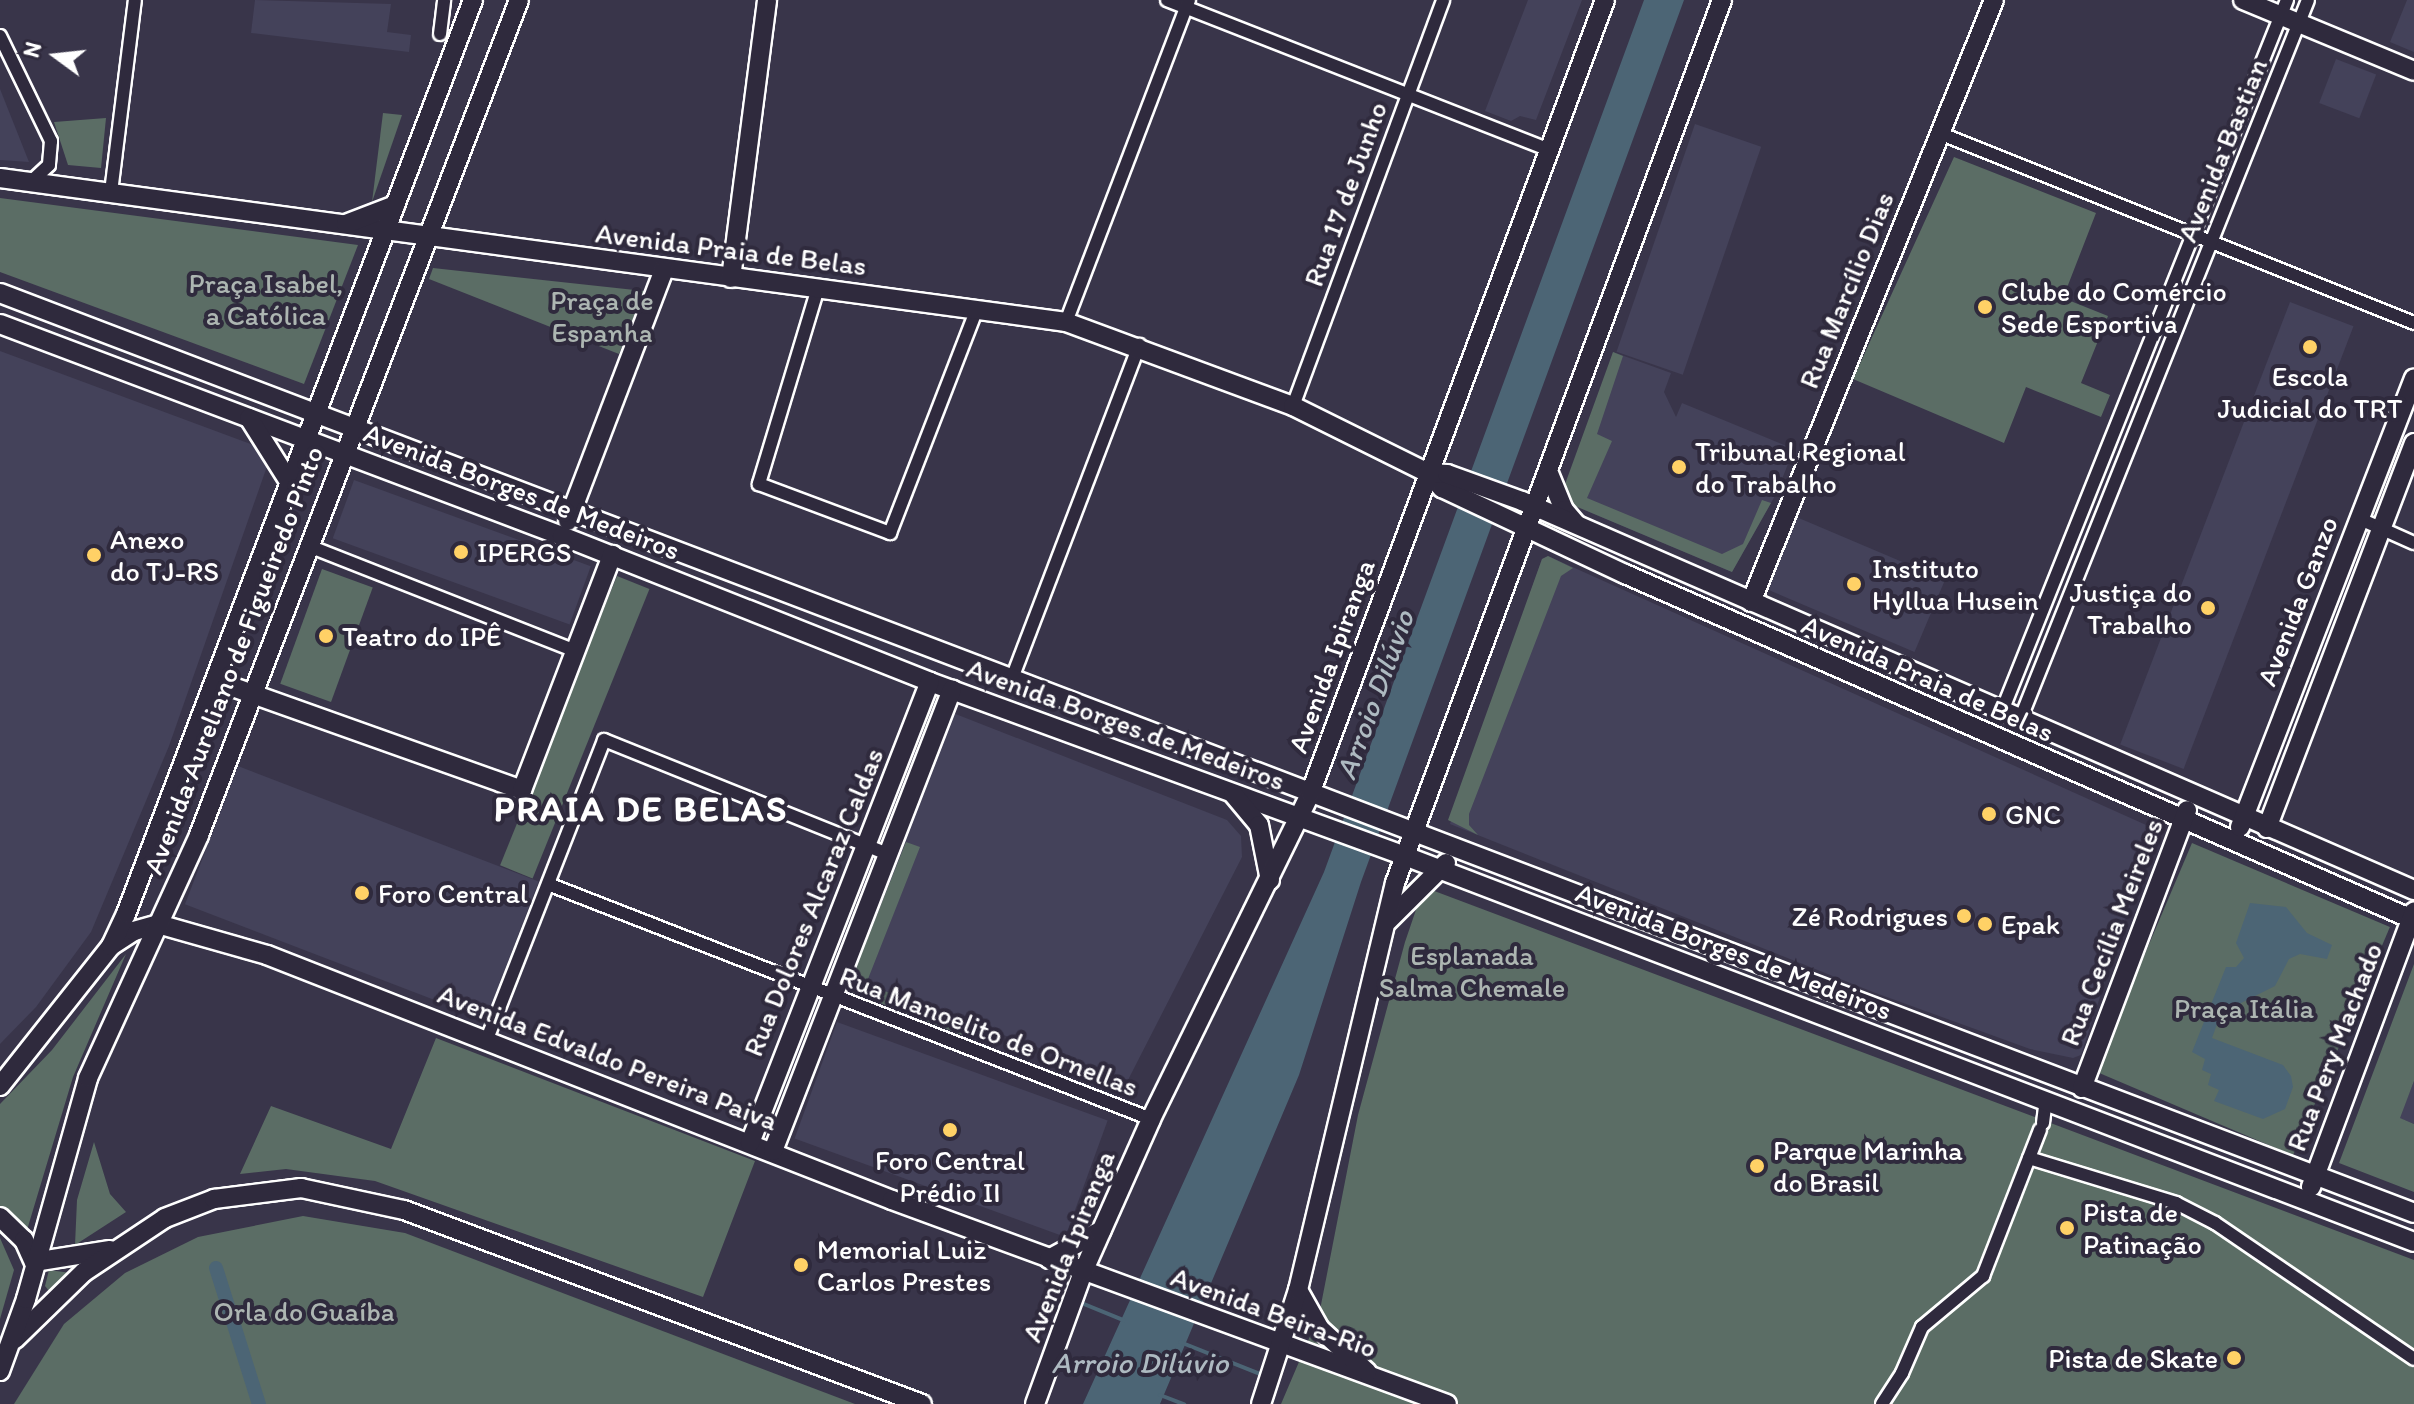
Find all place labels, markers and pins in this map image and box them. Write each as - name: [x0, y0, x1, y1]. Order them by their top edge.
- place label: Clube do Comércio Sede Esportiva: [2001, 274, 2227, 340]
- marker: Clube do Comércio Sede Esportiva: [1976, 298, 1994, 316]
- marker: Escola Judicial do TRT: [2301, 338, 2319, 356]
- place label: Escola Judicial do TRT: [2217, 359, 2403, 425]
- place label: Tribunal Regional do Trabalho: [1695, 434, 1905, 500]
- marker: Tribunal Regional do Trabalho: [1670, 458, 1688, 476]
- place label: Anexo do TJ-RS: [110, 522, 219, 588]
- place label: IPERGS: [477, 535, 572, 569]
- marker: IPERGS: [452, 543, 470, 561]
- marker: Anexo do TJ-RS: [85, 546, 103, 564]
- place label: Instituto Hyllua Husein: [1872, 551, 2039, 617]
- marker: Instituto Hyllua Husein: [1843, 573, 1865, 595]
- place label: Justiça do Trabalho: [2069, 575, 2192, 641]
- marker: Justiça do Trabalho: [2199, 599, 2217, 617]
- place label: Teatro do IPÊ: [342, 619, 502, 653]
- marker: Teatro do IPÊ: [317, 627, 335, 645]
- place label: GNC: [2005, 797, 2061, 831]
- marker: GNC: [1980, 805, 1998, 823]
- place label: Foro Central: [378, 876, 528, 910]
- marker: Foro Central: [353, 884, 371, 902]
- place label: Zé Rodrigues: [1792, 899, 1948, 933]
- marker: Zé Rodrigues: [1955, 907, 1973, 925]
- place label: Epak: [2001, 907, 2060, 941]
- marker: Epak: [1976, 915, 1994, 933]
- marker: Foro Central Prédio II: [941, 1121, 959, 1139]
- place label: Parque Marinha do Brasil: [1773, 1133, 1962, 1199]
- place label: Foro Central Prédio II: [875, 1143, 1025, 1209]
- marker: Parque Marinha do Brasil: [1748, 1157, 1766, 1175]
- place label: Pista de Patinação: [2083, 1195, 2202, 1261]
- marker: Pista de Patinação: [2058, 1219, 2076, 1237]
- place label: Memorial Luiz Carlos Prestes: [817, 1232, 991, 1298]
- marker: Memorial Luiz Carlos Prestes: [792, 1256, 810, 1274]
- place label: Pista de Skate: [2048, 1341, 2218, 1375]
- marker: Pista de Skate: [2225, 1349, 2243, 1367]

